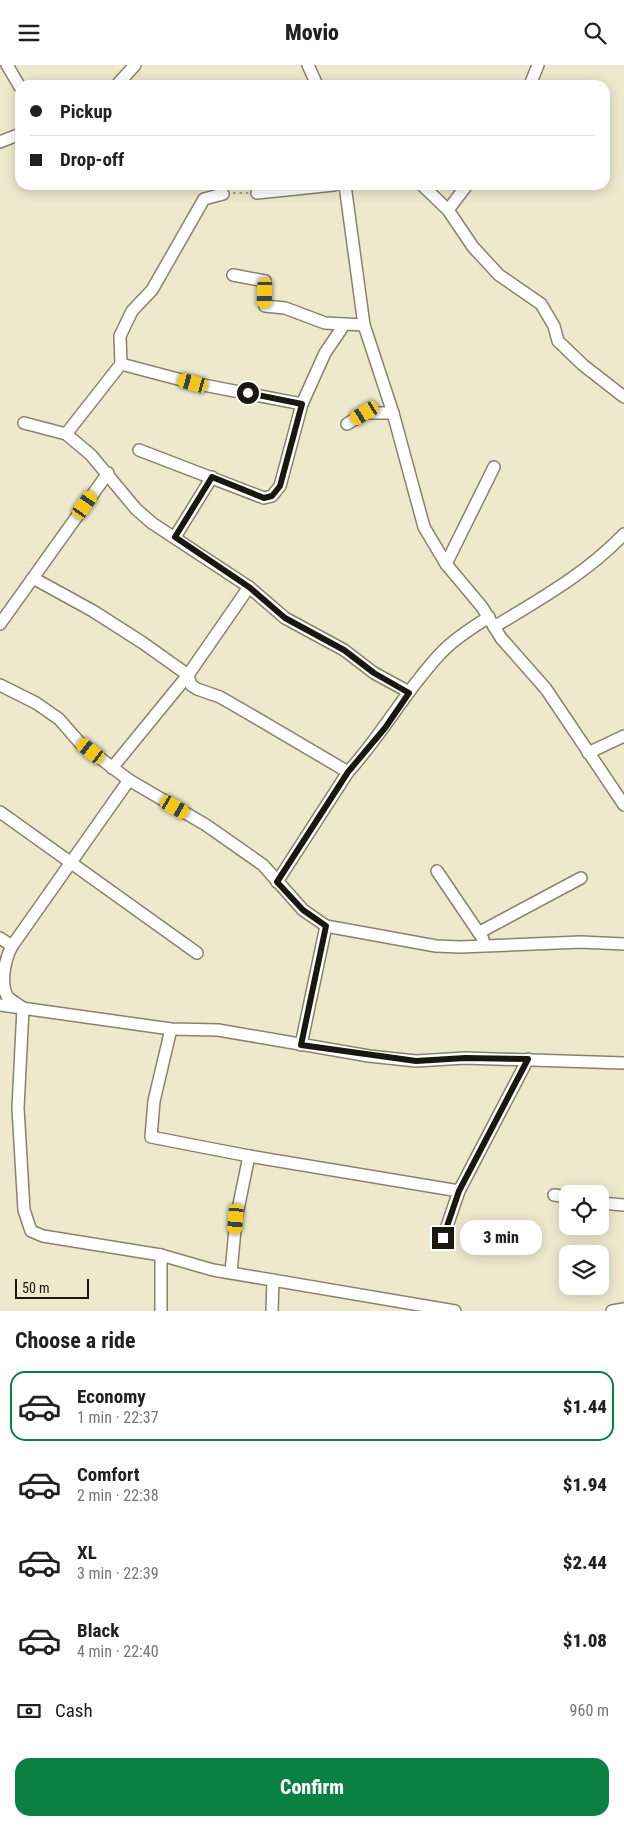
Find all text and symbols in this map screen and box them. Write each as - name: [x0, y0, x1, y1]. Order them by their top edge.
- icon: menu: [15, 19, 43, 47]
- icon: search: [581, 19, 609, 47]
- text: Movio: [285, 20, 339, 45]
- text: Pickup: [60, 100, 112, 123]
- text: Drop-off: [60, 148, 124, 171]
- car: [256, 278, 273, 308]
- car: [176, 372, 209, 394]
- route start: [237, 382, 259, 404]
- car: [348, 399, 381, 427]
- car: [70, 488, 99, 522]
- car: [74, 736, 107, 766]
- car: [158, 793, 191, 821]
- map controls: [559, 1185, 609, 1295]
- button: locate: [559, 1185, 609, 1235]
- car: [227, 1203, 244, 1235]
- callout: 3 min: [460, 1221, 543, 1255]
- route end: [432, 1227, 454, 1249]
- text: 3 min: [483, 1228, 519, 1247]
- button: layers: [559, 1245, 609, 1295]
- scale bar: [15, 1276, 89, 1299]
- text: 50 m: [22, 1280, 50, 1296]
- text: Choose a ride: [15, 1328, 136, 1353]
- icon: car: [17, 1384, 62, 1429]
- text: Economy: [77, 1385, 146, 1408]
- text: $1.44: [563, 1395, 607, 1418]
- text: 1 min · 22:37: [77, 1408, 159, 1427]
- icon: car: [17, 1462, 62, 1507]
- text: Comfort: [77, 1463, 140, 1486]
- text: $1.94: [563, 1473, 607, 1496]
- text: 2 min · 22:38: [77, 1486, 159, 1505]
- icon: car: [17, 1540, 62, 1585]
- text: XL: [77, 1541, 97, 1564]
- text: $2.44: [563, 1551, 607, 1574]
- text: 3 min · 22:39: [77, 1564, 159, 1583]
- icon: car: [17, 1618, 62, 1663]
- text: Black: [77, 1619, 119, 1642]
- text: $1.08: [563, 1629, 607, 1652]
- text: 4 min · 22:40: [77, 1642, 159, 1661]
- icon: cash: [15, 1697, 43, 1725]
- text: Cash: [55, 1699, 93, 1722]
- text: 960 m: [570, 1701, 609, 1720]
- button: Confirm: [15, 1758, 609, 1816]

